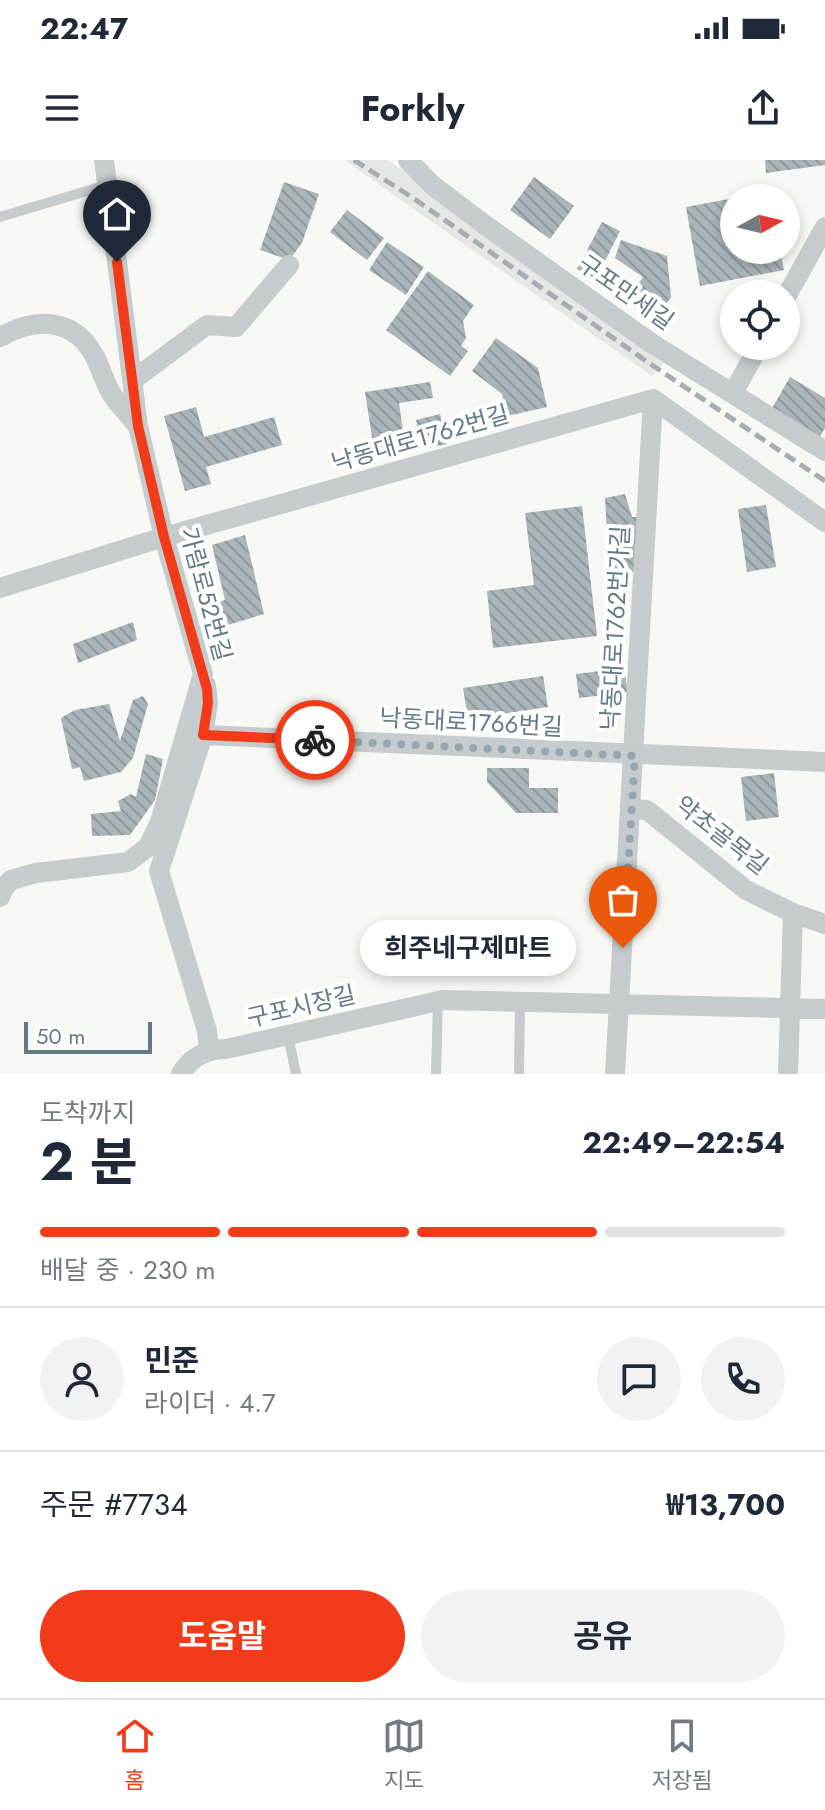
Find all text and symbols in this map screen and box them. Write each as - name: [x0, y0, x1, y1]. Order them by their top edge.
- text: 22:47: [40, 7, 128, 50]
- text: Forkly: [360, 82, 465, 134]
- icon: menu: [40, 86, 84, 130]
- icon: share: [741, 86, 785, 130]
- pin: [83, 180, 151, 262]
- north arrow: [720, 184, 800, 264]
- map controls: [720, 184, 800, 360]
- icon: home: [95, 192, 139, 236]
- street label: 구포만세길: [571, 246, 681, 338]
- button: locate: [720, 280, 800, 360]
- street label: 낙동대로1762번길: [327, 396, 513, 480]
- street label: 가람로52번길: [171, 523, 241, 665]
- street label: 낙동대로1762번가길: [592, 524, 638, 732]
- courier: [275, 700, 355, 780]
- street label: 낙동대로1766번길: [378, 700, 564, 744]
- icon: bike: [293, 718, 337, 762]
- street label: 약초골목길: [668, 787, 776, 883]
- pin: [589, 866, 657, 948]
- icon: bag: [601, 878, 645, 922]
- callout: 희주네구제마트: [359, 920, 575, 976]
- text: 희주네구제마트: [384, 929, 552, 967]
- street label: 구포시장길: [243, 977, 359, 1035]
- scale bar: [24, 1018, 152, 1054]
- text: 50 m: [36, 1020, 85, 1052]
- text: 도착까지: [40, 1094, 136, 1132]
- text: 22:49–22:54: [582, 1121, 785, 1164]
- text: 2 분: [40, 1124, 138, 1200]
- text: 배달 중 · 230 m: [40, 1251, 216, 1289]
- button: person: [40, 1337, 124, 1421]
- button: chat: [597, 1337, 681, 1421]
- button: phone: [701, 1337, 785, 1421]
- text: 민준: [144, 1339, 199, 1382]
- text: 라이더 · 4.7: [144, 1384, 276, 1422]
- text: 주문 #7734: [40, 1483, 188, 1526]
- text: ₩13,700: [666, 1483, 785, 1526]
- button: 도움말: [40, 1590, 405, 1682]
- button: 공유: [421, 1590, 785, 1682]
- tab: 홈: [113, 1714, 157, 1796]
- tab: 지도: [382, 1714, 426, 1796]
- tab: 저장됨: [652, 1714, 712, 1796]

